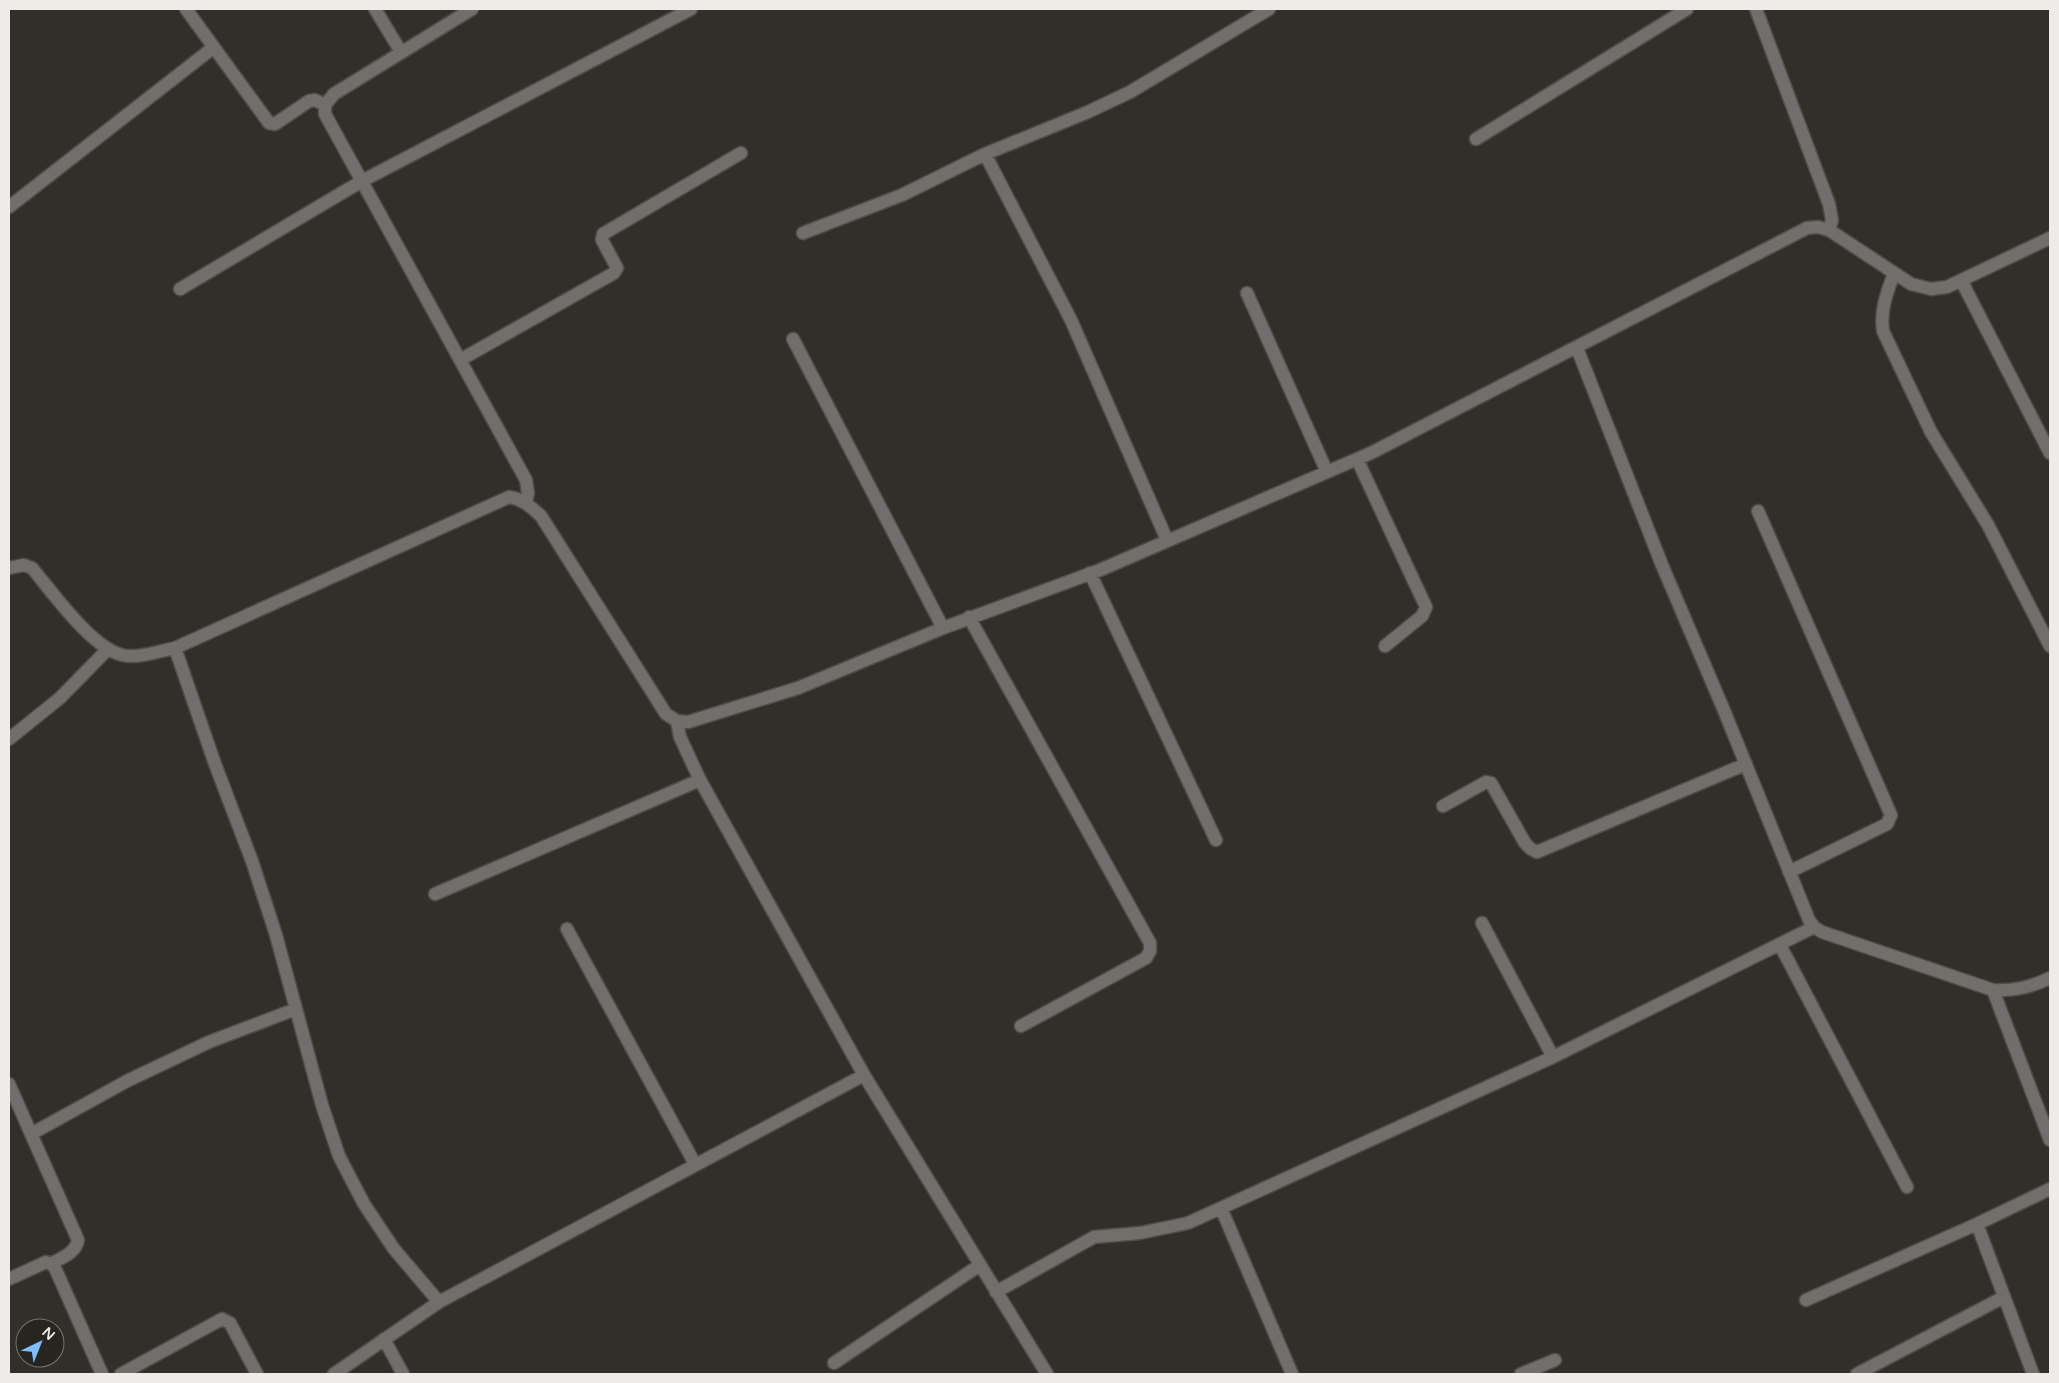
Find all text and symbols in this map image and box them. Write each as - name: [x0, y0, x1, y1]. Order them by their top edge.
- north arrow: [15, 1318, 65, 1368]
- text: N: [39, 1324, 58, 1344]

